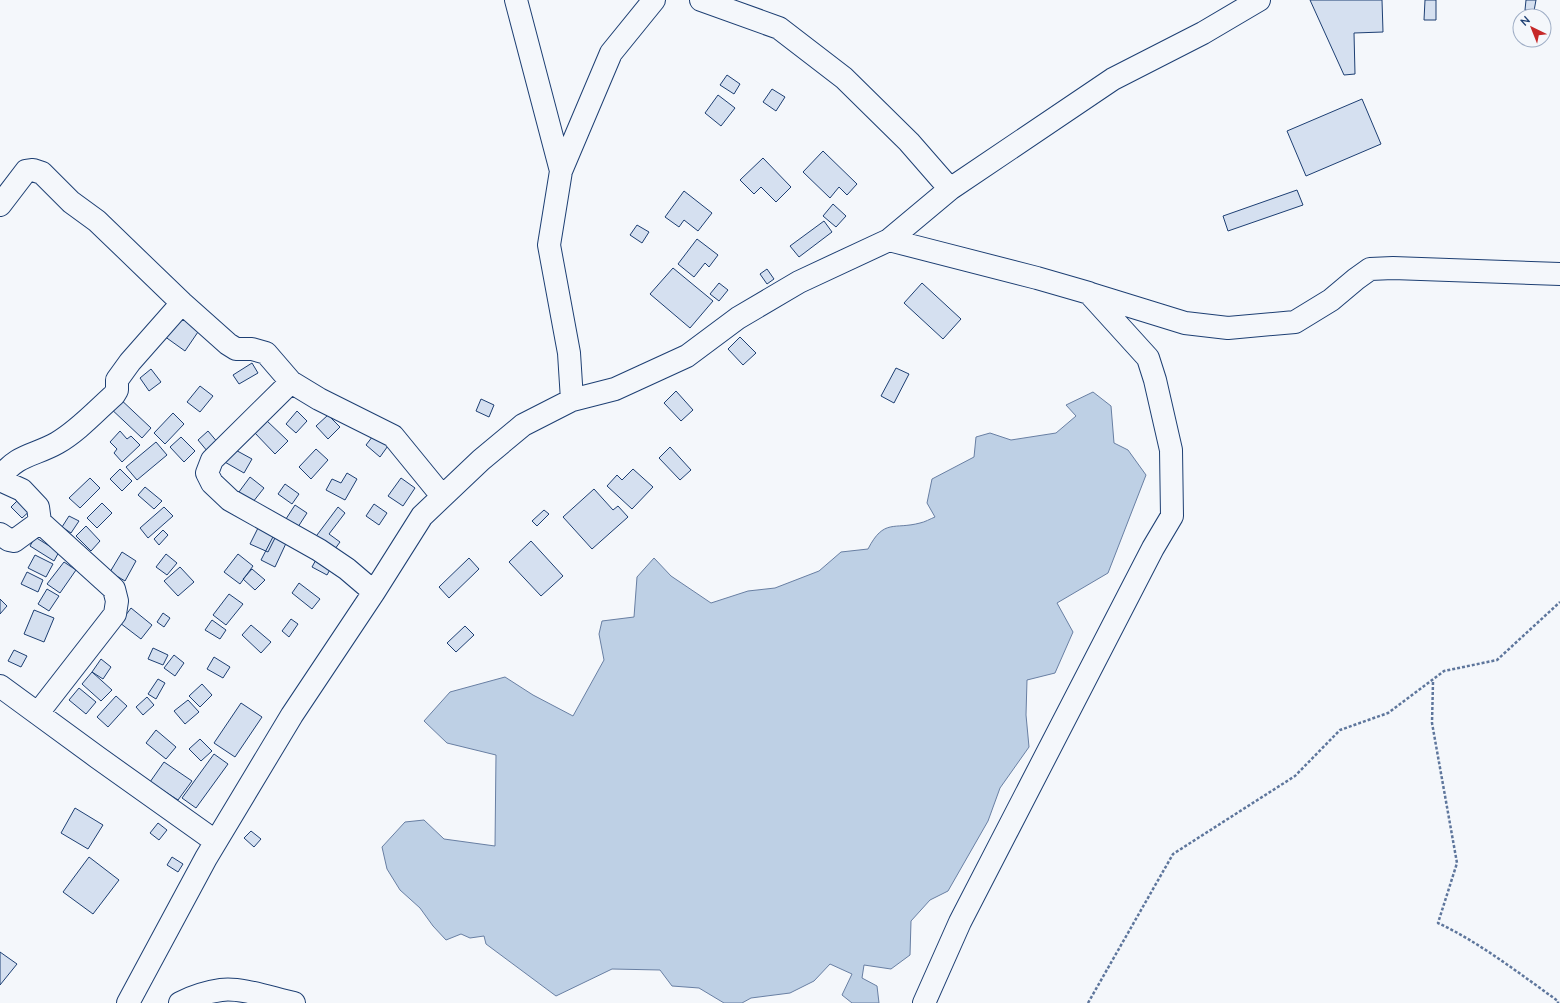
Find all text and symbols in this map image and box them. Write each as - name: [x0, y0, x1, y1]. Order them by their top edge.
- north arrow: [1512, 8, 1552, 48]
- text: N: [1517, 13, 1533, 29]

